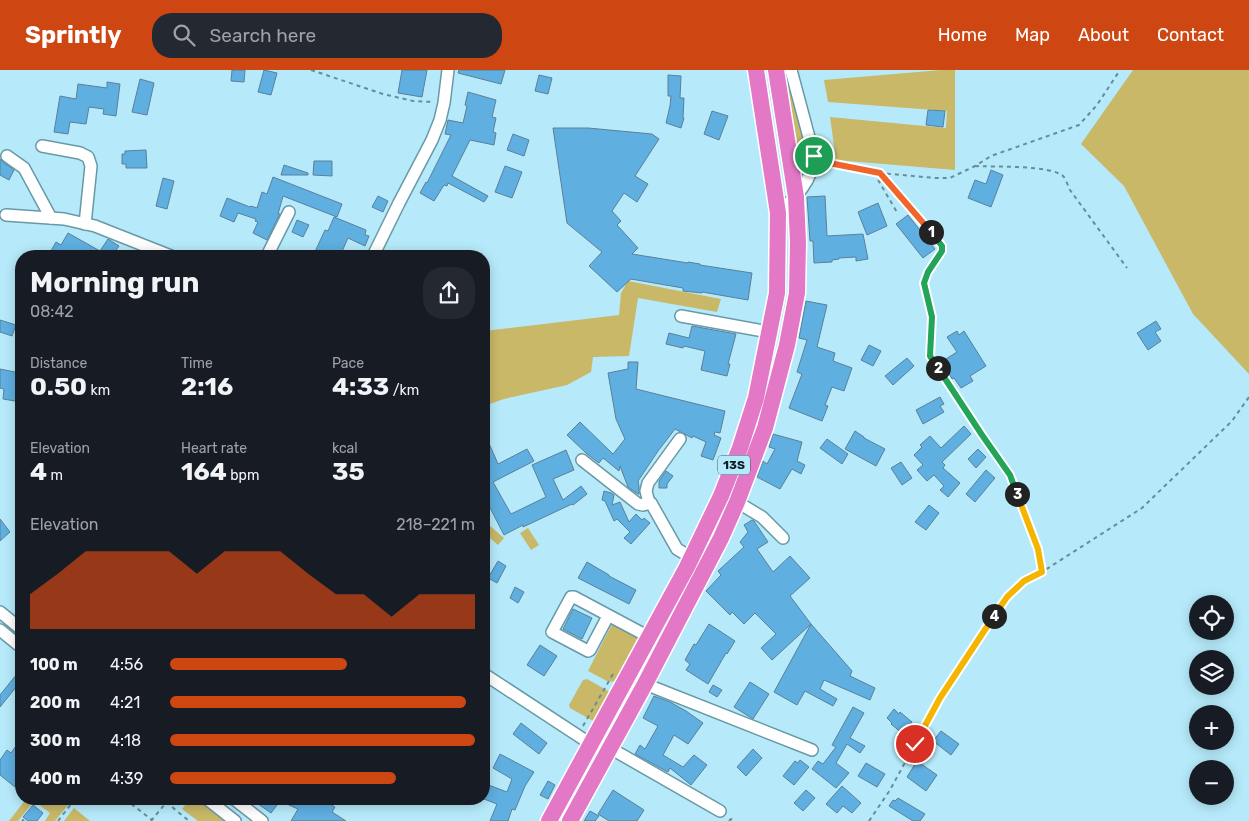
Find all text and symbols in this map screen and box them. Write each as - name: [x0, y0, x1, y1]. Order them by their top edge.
- search box: [152, 13, 502, 58]
- text: Sprintly: [25, 21, 122, 49]
- icon: search: [170, 21, 198, 49]
- text: Search here: [210, 24, 316, 47]
- text: Home: [938, 24, 987, 46]
- text: Map: [1015, 24, 1050, 46]
- text: About: [1078, 24, 1129, 46]
- text: Contact: [1157, 24, 1224, 46]
- pin: [793, 135, 835, 177]
- icon: arrive: [800, 142, 828, 170]
- pin: 1: [918, 220, 944, 244]
- text: 1: [928, 224, 935, 241]
- text: Morning run: [30, 266, 199, 299]
- button: share: [423, 267, 475, 319]
- text: 08:42: [30, 302, 74, 321]
- text: Distance: [30, 355, 87, 372]
- text: Time: [181, 355, 213, 372]
- text: Pace: [332, 355, 364, 372]
- pin: 2: [926, 356, 950, 380]
- text: 2: [934, 360, 943, 377]
- text: 0.50: [30, 372, 87, 401]
- text: 2:16: [181, 372, 233, 401]
- text: 4:33: [332, 372, 389, 401]
- text: km: [87, 382, 110, 399]
- text: /km: [389, 382, 419, 399]
- text: Elevation: [30, 440, 90, 457]
- text: Heart rate: [181, 440, 247, 457]
- text: kcal: [332, 440, 358, 457]
- road number: 13S: [718, 456, 750, 474]
- text: 4: [30, 457, 47, 486]
- text: 164: [181, 457, 227, 486]
- text: 35: [332, 457, 365, 486]
- text: m: [47, 467, 63, 484]
- text: bpm: [227, 467, 259, 484]
- pin: 3: [1004, 482, 1030, 506]
- text: 3: [1013, 486, 1022, 503]
- text: Elevation: [30, 515, 99, 534]
- text: 218–221 m: [396, 515, 475, 534]
- map controls: [1189, 595, 1234, 805]
- button: locate: [1189, 595, 1234, 640]
- pin: 4: [982, 604, 1006, 628]
- text: 4: [990, 608, 999, 625]
- button: layers: [1189, 650, 1234, 695]
- text: 100 m: [30, 655, 78, 674]
- text: 4:56: [110, 655, 143, 674]
- text: 200 m: [30, 693, 80, 712]
- text: 4:21: [110, 693, 140, 712]
- button: +: [1189, 705, 1234, 750]
- pin: [894, 723, 936, 765]
- icon: check: [901, 730, 929, 758]
- text: 300 m: [30, 731, 80, 750]
- text: 4:18: [110, 731, 141, 750]
- button: −: [1189, 760, 1234, 805]
- text: 400 m: [30, 769, 81, 788]
- text: 4:39: [110, 769, 143, 788]

